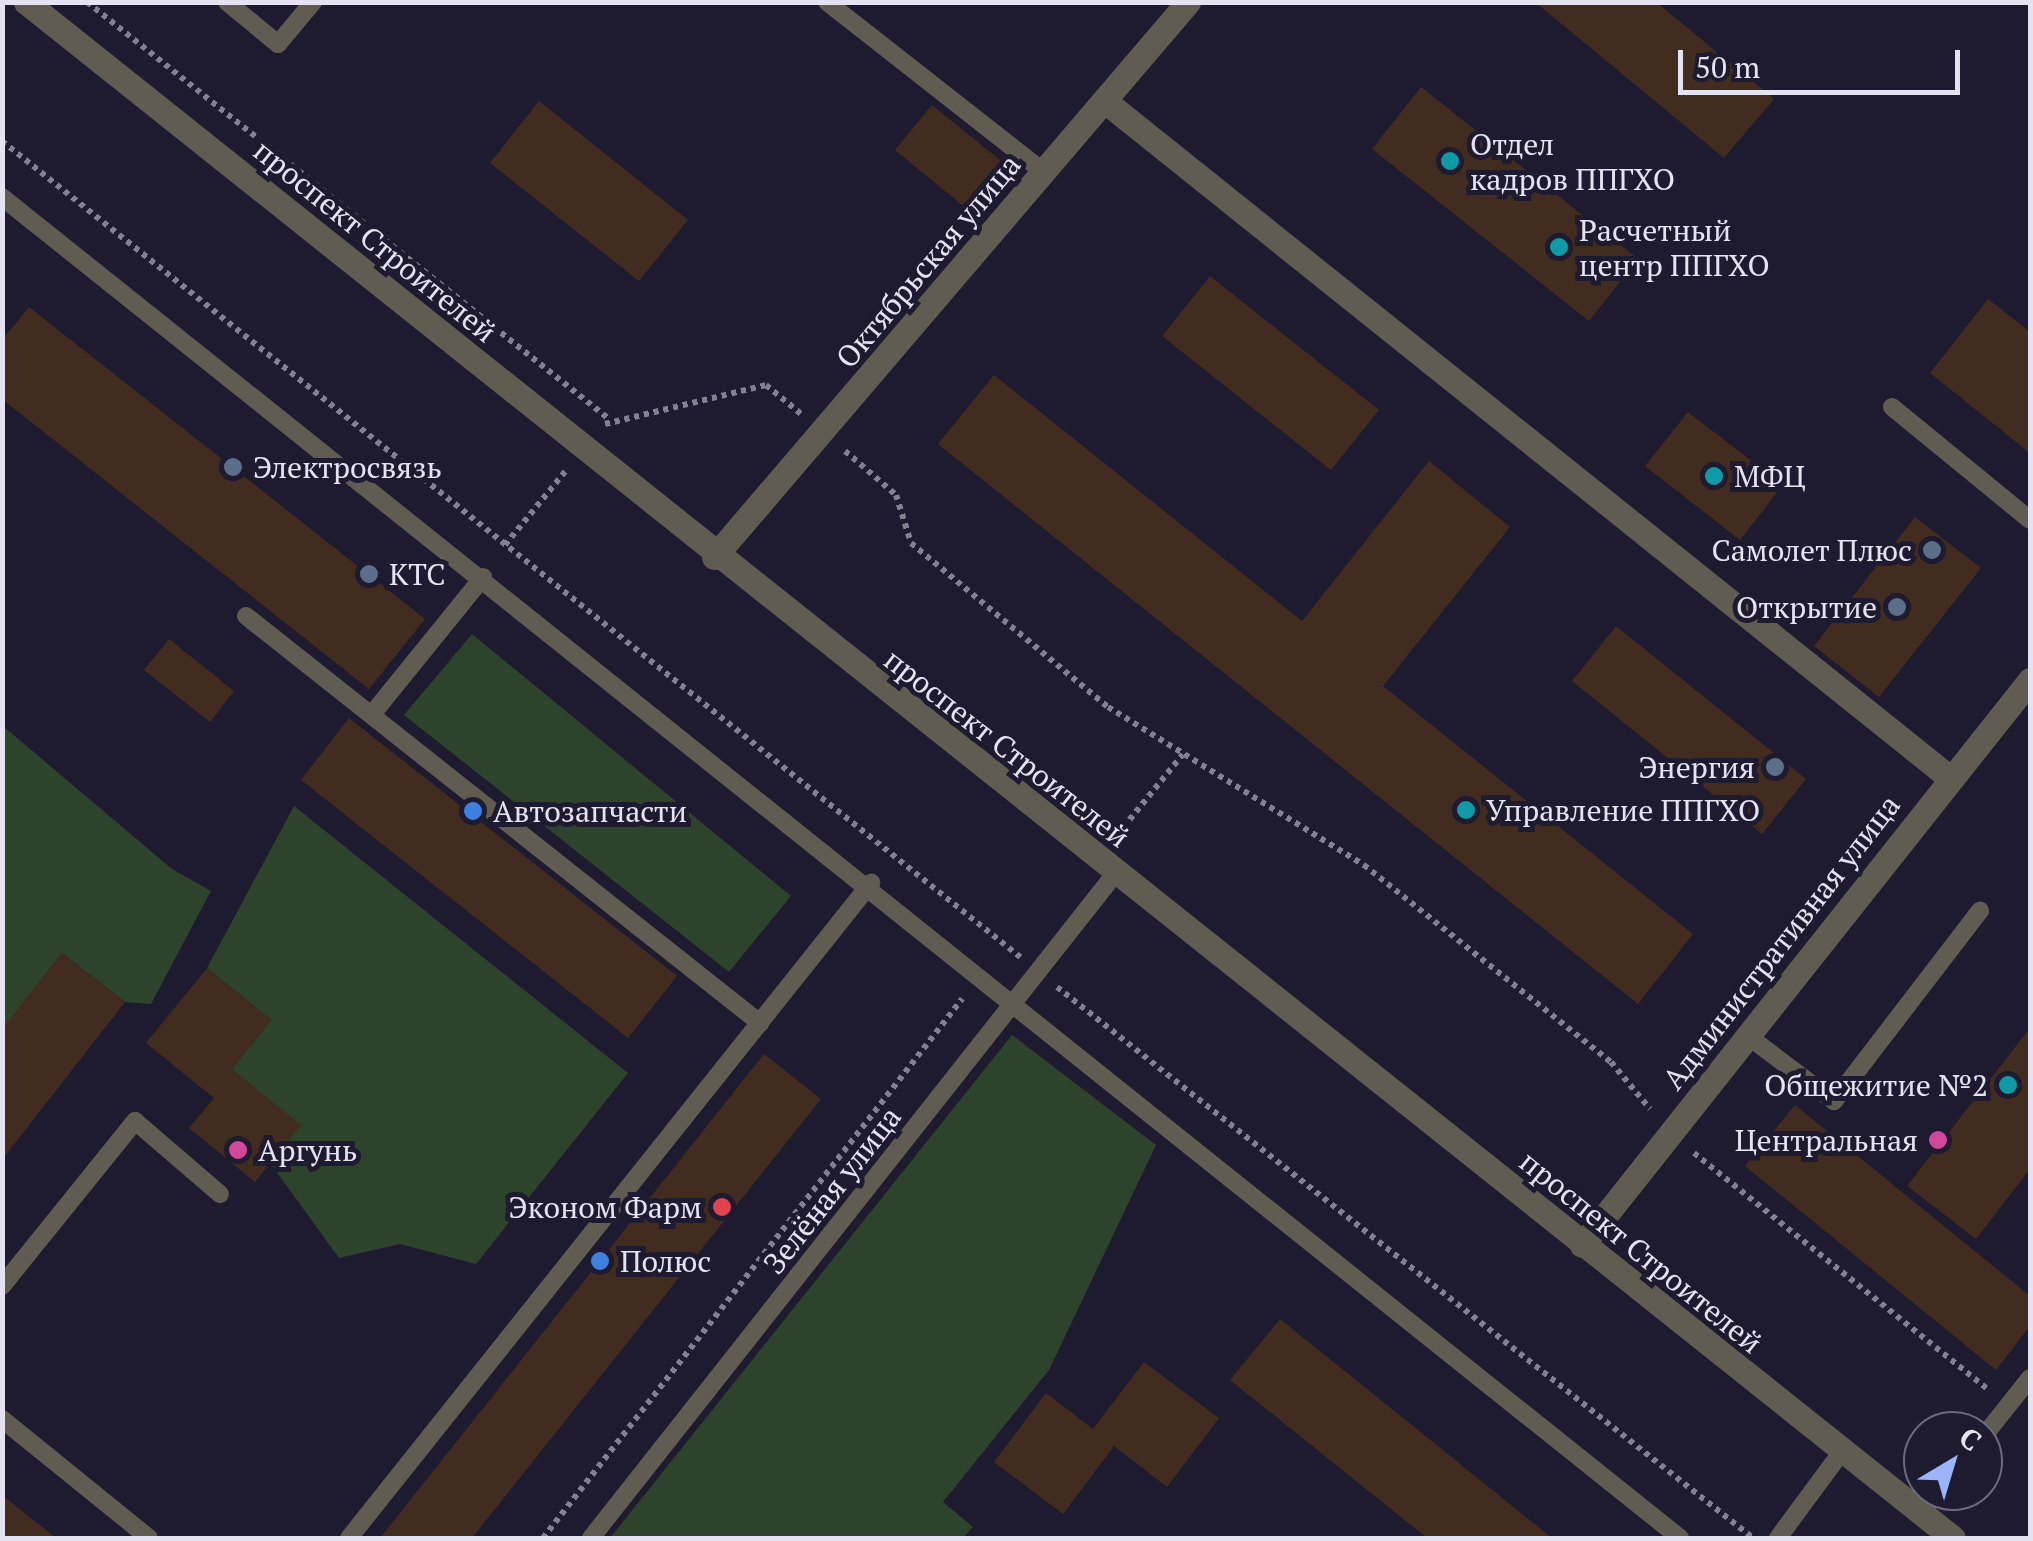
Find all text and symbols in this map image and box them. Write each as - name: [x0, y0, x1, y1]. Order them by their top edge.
- scale bar: [1683, 30, 1966, 92]
- text: 50 m: [1695, 47, 1760, 87]
- place label: Отдел кадров ППГХО: [1470, 126, 1675, 196]
- street label: проспект Строителей: [246, 132, 504, 350]
- street label: Октябрьская улица: [828, 147, 1028, 375]
- marker: Отдел кадров ППГХО: [1439, 150, 1461, 172]
- place label: Расчетный центр ППГХО: [1579, 212, 1770, 282]
- marker: Расчетный центр ППГХО: [1548, 236, 1570, 258]
- place label: Электросвязь: [253, 449, 442, 485]
- marker: Электросвязь: [222, 456, 244, 478]
- place label: МФЦ: [1734, 458, 1806, 494]
- marker: МФЦ: [1703, 465, 1725, 487]
- place label: Самолет Плюс: [1711, 532, 1912, 568]
- marker: Самолет Плюс: [1921, 539, 1943, 561]
- place label: КТС: [389, 556, 446, 592]
- marker: КТС: [358, 563, 380, 585]
- place label: Открытие: [1736, 589, 1877, 625]
- marker: Открытие: [1886, 596, 1908, 618]
- street label: проспект Строителей: [877, 641, 1137, 855]
- place label: Энергия: [1638, 749, 1755, 785]
- marker: Энергия: [1764, 756, 1786, 778]
- street label: Административная улица: [1655, 788, 1907, 1096]
- place label: Управление ППГХО: [1486, 792, 1760, 828]
- place label: Автозапчасти: [493, 793, 687, 829]
- marker: Управление ППГХО: [1455, 799, 1477, 821]
- marker: Автозапчасти: [462, 800, 484, 822]
- place label: Общежитие №2: [1764, 1067, 1988, 1103]
- marker: Общежитие №2: [1997, 1074, 2019, 1096]
- street label: Зелёная улица: [756, 1099, 908, 1281]
- place label: Центральная: [1735, 1122, 1918, 1158]
- marker: Центральная: [1927, 1129, 1949, 1151]
- place label: Аргунь: [258, 1132, 357, 1168]
- marker: Аргунь: [227, 1139, 249, 1161]
- street label: проспект Строителей: [1512, 1143, 1770, 1361]
- place label: Эконом Фарм: [509, 1189, 702, 1225]
- marker: Эконом Фарм: [711, 1196, 733, 1218]
- place label: Полюс: [620, 1243, 711, 1279]
- marker: Полюс: [589, 1250, 611, 1272]
- north arrow: [1903, 1411, 2003, 1511]
- text: С: [1952, 1418, 1989, 1459]

